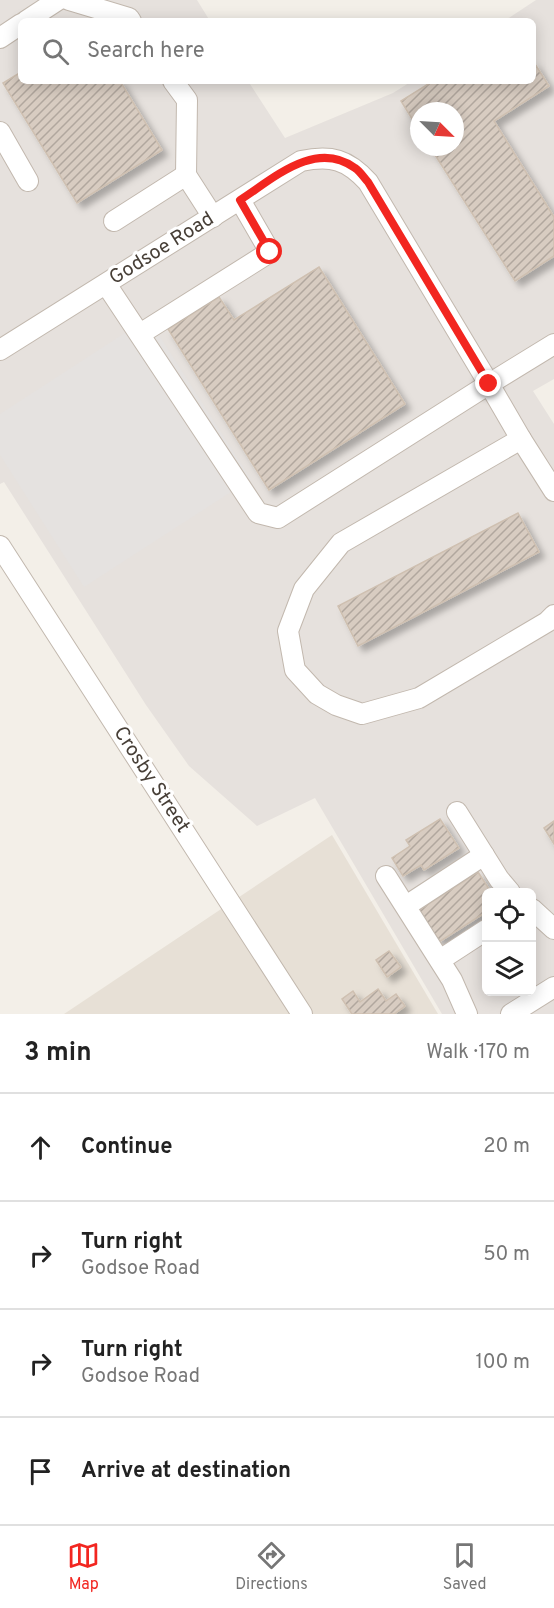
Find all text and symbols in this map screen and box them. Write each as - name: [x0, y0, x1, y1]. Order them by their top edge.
- search box: [18, 18, 536, 84]
- icon: search: [39, 35, 72, 68]
- text: Search here: [87, 38, 205, 65]
- north arrow: [410, 102, 464, 156]
- street label: Godsoe Road: [105, 206, 219, 292]
- route start: [256, 238, 282, 264]
- route end: [475, 370, 501, 396]
- street label: Crosby Street: [107, 722, 195, 838]
- map controls: [482, 888, 536, 996]
- button: locate: [482, 888, 536, 942]
- button: layers: [482, 942, 536, 996]
- text: 3 min: [24, 1037, 92, 1070]
- text: Walk · 170 m: [426, 1040, 530, 1066]
- icon: ahead: [24, 1131, 57, 1164]
- text: Continue: [81, 1134, 172, 1161]
- text: 20 m: [483, 1134, 530, 1160]
- text: Turn right: [81, 1229, 183, 1256]
- icon: right: [24, 1239, 57, 1272]
- text: 50 m: [483, 1242, 530, 1268]
- text: Godsoe Road: [81, 1256, 200, 1282]
- text: Turn right: [81, 1337, 183, 1364]
- icon: right: [24, 1347, 57, 1380]
- text: 100 m: [475, 1350, 530, 1376]
- text: Godsoe Road: [81, 1364, 200, 1390]
- icon: arrive: [24, 1455, 57, 1488]
- text: Arrive at destination: [81, 1458, 291, 1485]
- tab: Map: [67, 1539, 100, 1595]
- tab: Directions: [235, 1539, 308, 1595]
- tab: Saved: [443, 1539, 487, 1595]

